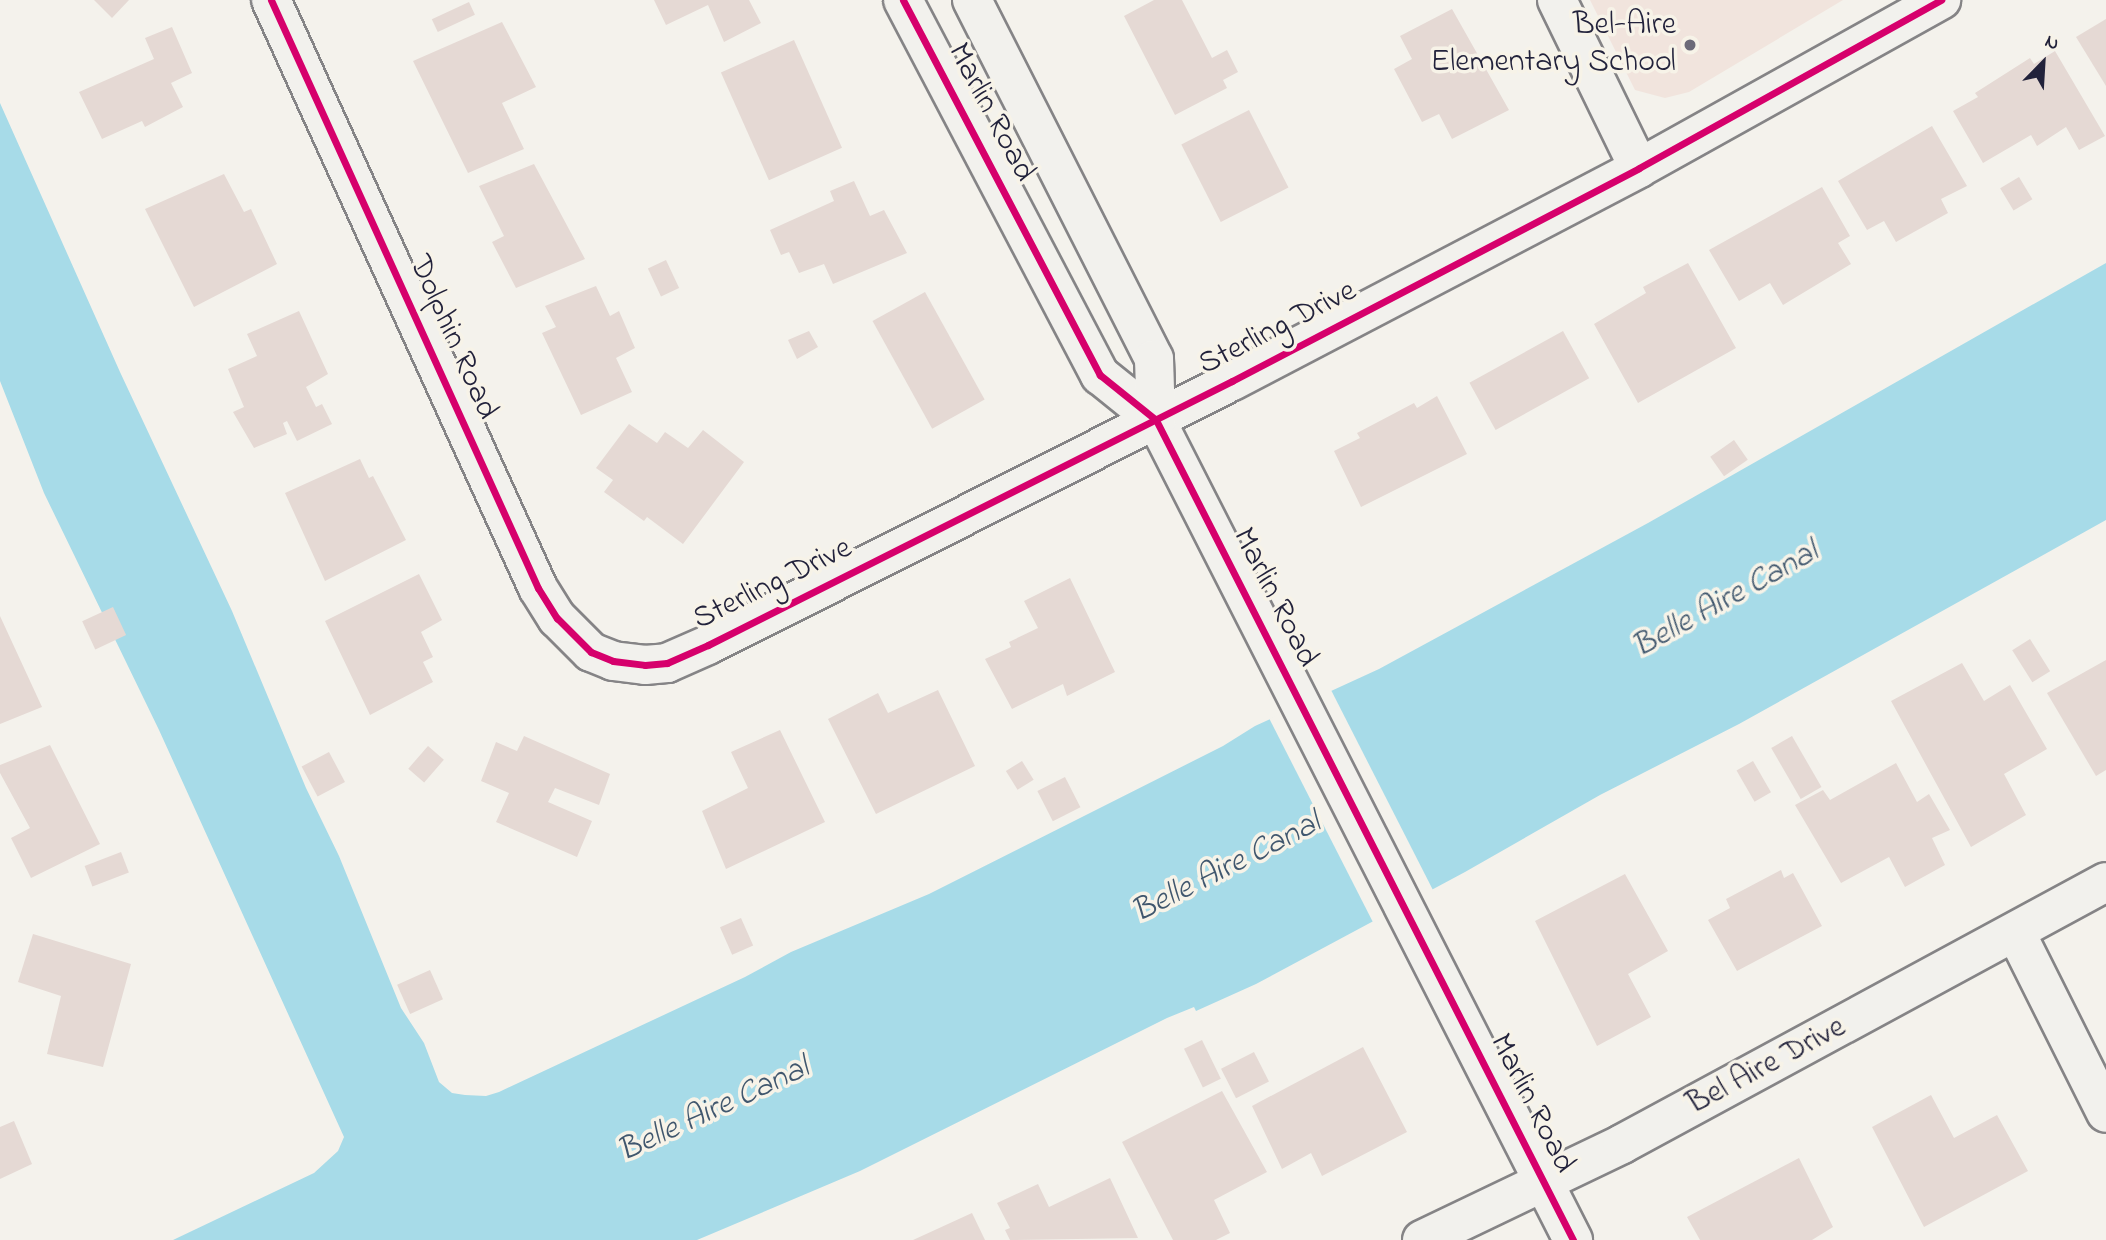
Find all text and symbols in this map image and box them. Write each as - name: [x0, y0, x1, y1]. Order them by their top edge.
- place label: Bel-Aire Elementary School: [1431, 8, 1676, 83]
- north arrow: [2008, 28, 2078, 98]
- text: N: [2040, 28, 2063, 58]
- street label: Marlin Road: [938, 37, 1042, 189]
- marker: Bel-Aire Elementary School: [1682, 37, 1698, 53]
- street label: Dolphin Road: [399, 250, 505, 426]
- street label: Sterling Drive: [1193, 273, 1363, 385]
- street label: Marlin Road: [1223, 522, 1325, 674]
- street label: Sterling Drive: [687, 530, 859, 640]
- water label: Belle Aire Canal: [1626, 534, 1826, 668]
- water label: Belle Aire Canal: [1126, 805, 1328, 933]
- street label: Bel Aire Drive: [1681, 1009, 1853, 1125]
- street label: Marlin Road: [1480, 1028, 1582, 1180]
- water label: Belle Aire Canal: [612, 1049, 816, 1173]

